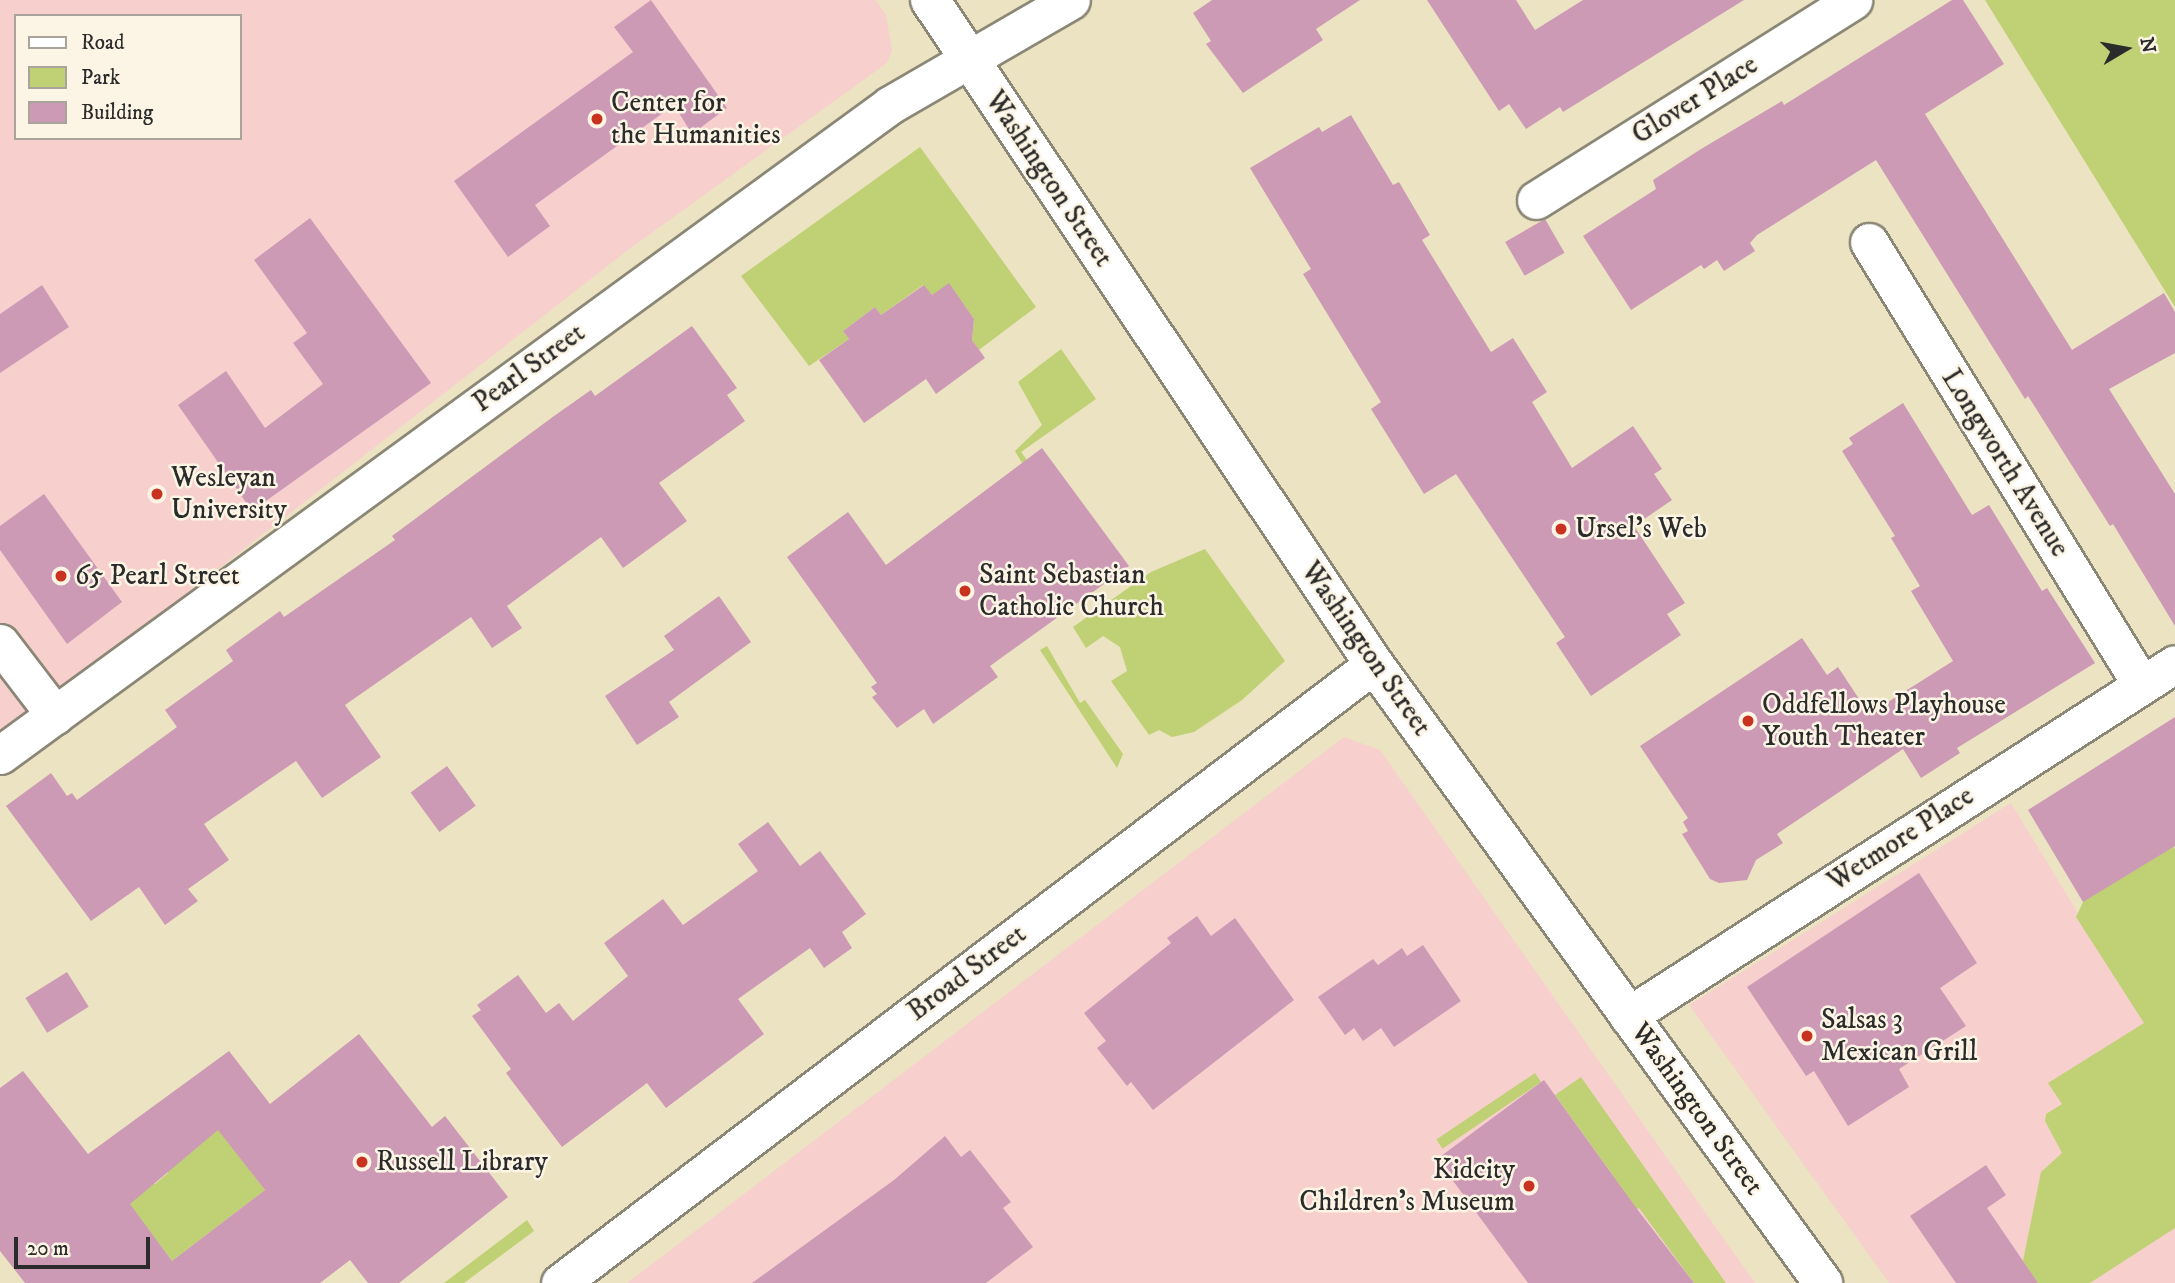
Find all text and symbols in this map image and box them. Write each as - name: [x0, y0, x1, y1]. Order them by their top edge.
- legend: [14, 14, 242, 140]
- north arrow: [2091, 14, 2161, 84]
- text: Road: [81, 30, 125, 56]
- text: N: [2134, 36, 2160, 55]
- street label: Glover Place: [1626, 48, 1764, 152]
- text: Park: [81, 65, 120, 91]
- street label: Washington Street: [978, 85, 1120, 273]
- place label: Center for the Humanities: [611, 86, 781, 152]
- text: Building: [81, 100, 153, 126]
- marker: Center for the Humanities: [589, 111, 605, 127]
- street label: Pearl Street: [466, 316, 592, 420]
- street label: Longworth Avenue: [1934, 363, 2076, 563]
- place label: Wesleyan University: [171, 461, 287, 527]
- marker: Wesleyan University: [149, 486, 165, 502]
- place label: Ursel's Web: [1575, 512, 1707, 546]
- marker: Ursel's Web: [1553, 521, 1569, 537]
- street label: Washington Street: [1293, 555, 1439, 743]
- place label: Saint Sebastian Catholic Church: [979, 558, 1164, 624]
- place label: 65 Pearl Street: [75, 559, 240, 593]
- marker: 65 Pearl Street: [53, 568, 69, 584]
- marker: Saint Sebastian Catholic Church: [957, 583, 973, 599]
- place label: Oddfellows Playhouse Youth Theater: [1762, 688, 2006, 754]
- marker: Oddfellows Playhouse Youth Theater: [1740, 713, 1756, 729]
- street label: Wetmore Place: [1822, 779, 1980, 899]
- street label: Broad Street: [901, 918, 1033, 1028]
- place label: Salsas 3 Mexican Grill: [1821, 1003, 1977, 1069]
- street label: Washington Street: [1623, 1016, 1771, 1202]
- marker: Salsas 3 Mexican Grill: [1799, 1028, 1815, 1044]
- place label: Russell Library: [376, 1145, 548, 1179]
- place label: Kidcity Children's Museum: [1299, 1153, 1515, 1219]
- marker: Russell Library: [354, 1154, 370, 1170]
- marker: Kidcity Children's Museum: [1521, 1178, 1537, 1194]
- scale bar: [18, 1224, 154, 1268]
- text: 20 m: [27, 1236, 69, 1262]

